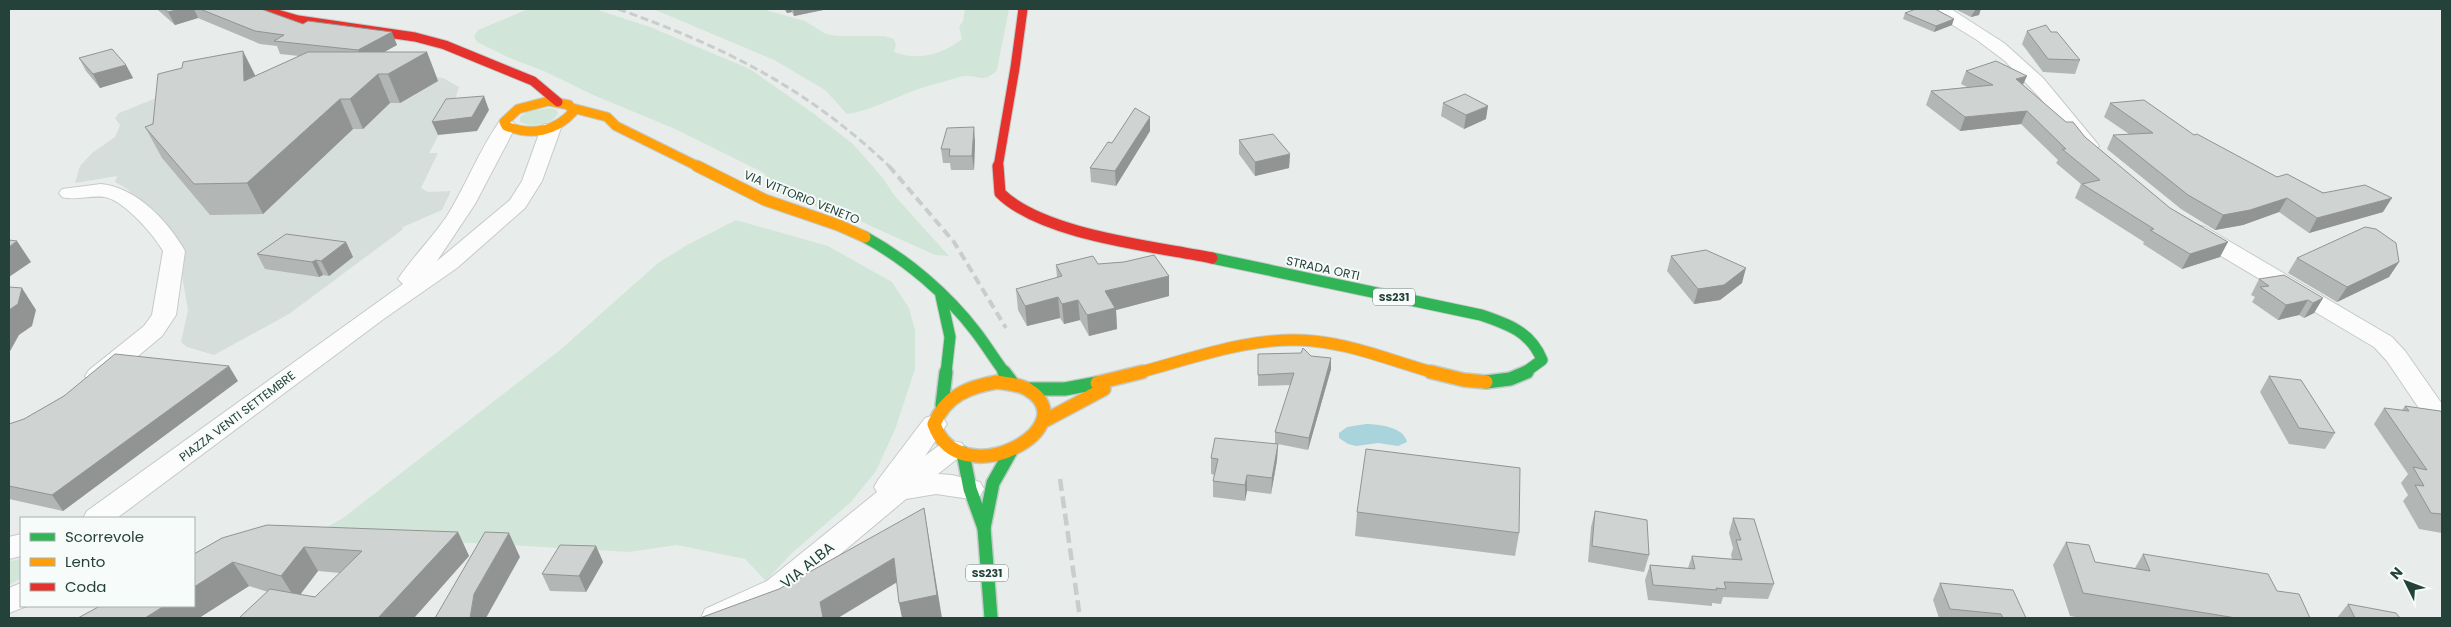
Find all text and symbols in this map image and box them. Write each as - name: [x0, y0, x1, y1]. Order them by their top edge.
- street label: VIA VITTORIO VENETO: [742, 166, 862, 228]
- street label: STRADA ORTI: [1285, 252, 1361, 284]
- road number: SS231: [1373, 288, 1415, 306]
- street label: PIAZZA VENTI SETTEMBRE: [176, 367, 298, 465]
- legend: [20, 517, 195, 607]
- text: Scorrevole: [65, 526, 144, 547]
- street label: VIA ALBA: [776, 537, 838, 593]
- text: Lento: [65, 551, 105, 572]
- north arrow: [2381, 557, 2431, 607]
- text: N: [2385, 563, 2407, 584]
- road number: SS231: [966, 564, 1008, 582]
- text: Coda: [65, 576, 106, 597]

